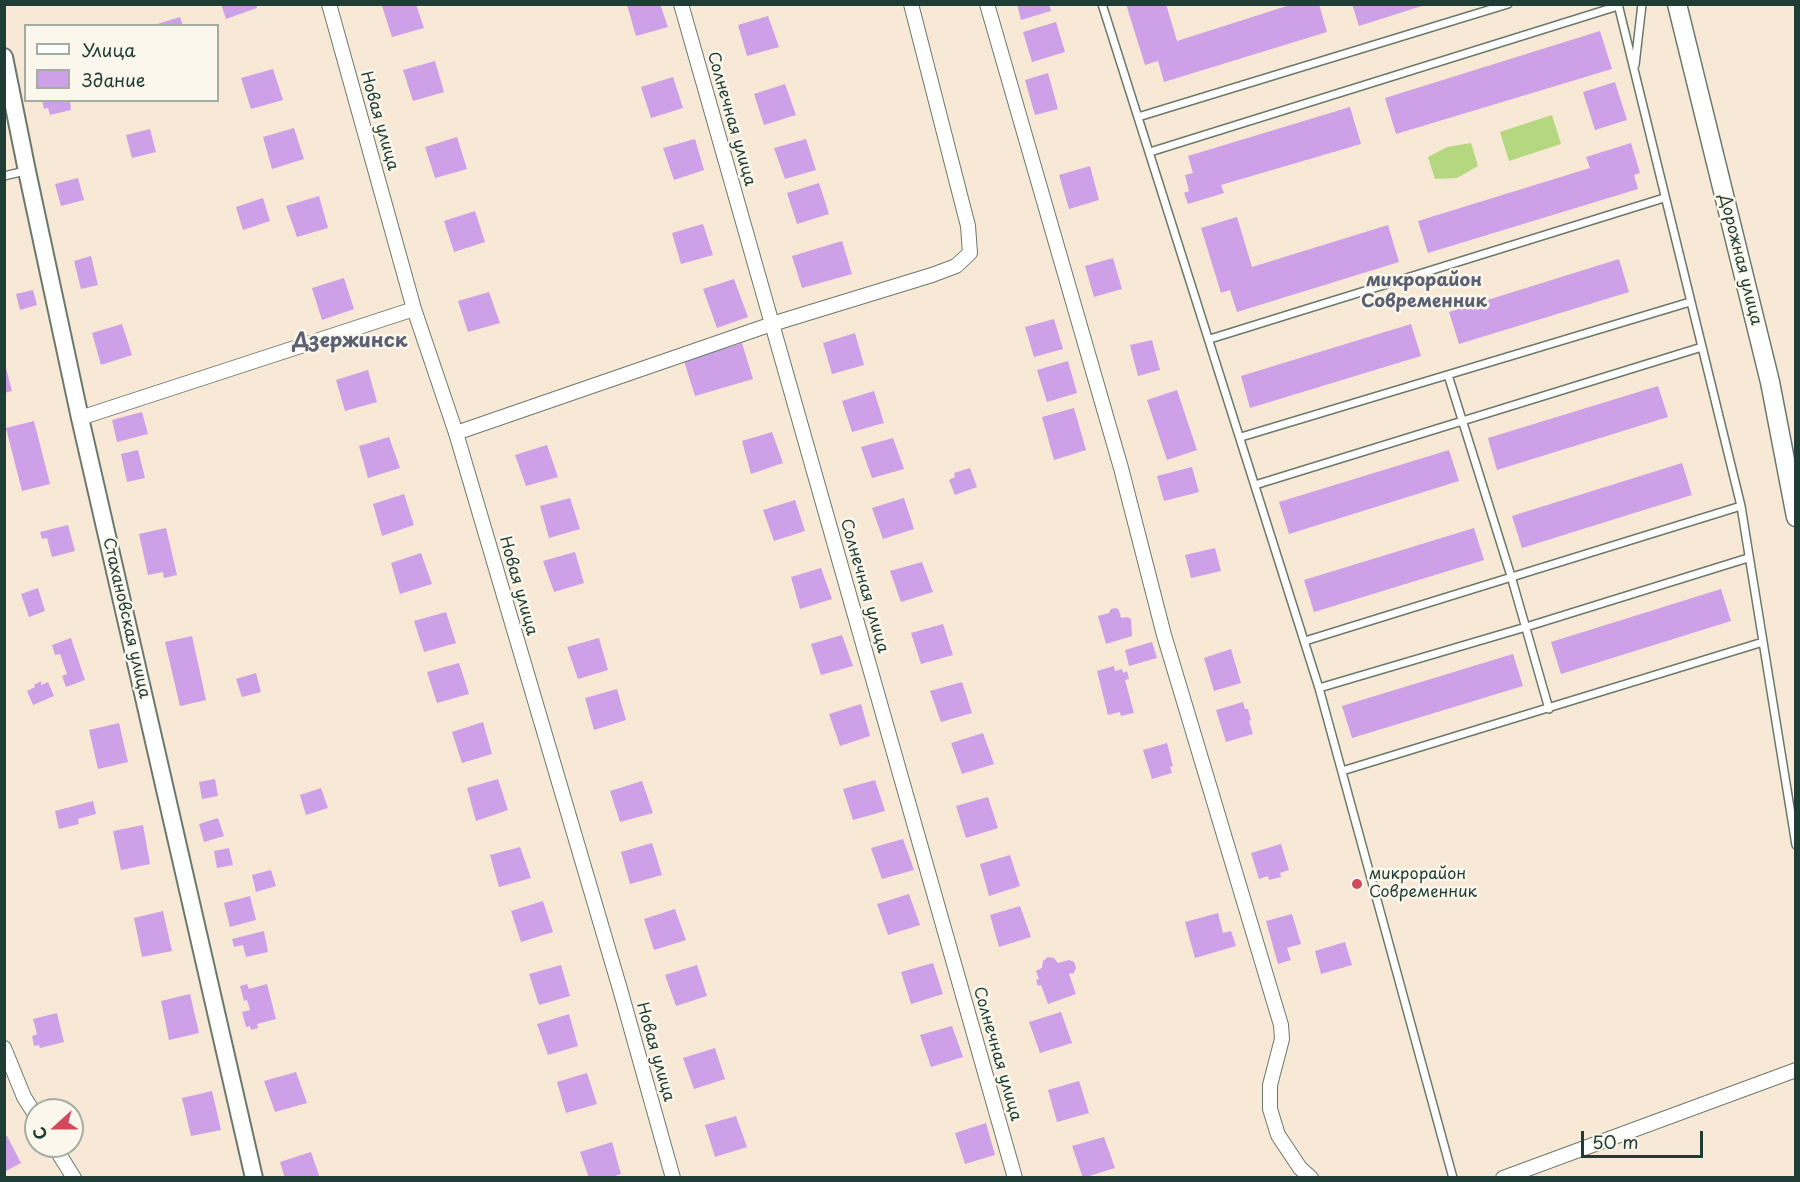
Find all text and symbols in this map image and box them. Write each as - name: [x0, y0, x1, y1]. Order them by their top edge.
- legend: [24, 24, 219, 102]
- text: Улица: [82, 36, 136, 63]
- street label: Солнечная улица: [703, 50, 759, 188]
- text: Здание: [82, 66, 145, 93]
- street label: Новая улица: [356, 69, 402, 173]
- street label: Дорожная улица: [1714, 193, 1766, 327]
- district label: микрорайон Современник: [1361, 270, 1487, 312]
- district label: Дзержинск: [293, 329, 407, 353]
- street label: Солнечная улица: [836, 517, 892, 655]
- street label: Новая улица: [495, 534, 541, 638]
- street label: Стахановская улица: [98, 536, 154, 700]
- place label: микрорайон Современник: [1369, 865, 1477, 903]
- marker: микрорайон Современник: [1350, 877, 1364, 891]
- street label: Солнечная улица: [969, 985, 1025, 1123]
- street label: Новая улица: [632, 1000, 678, 1104]
- north arrow: [24, 1098, 84, 1158]
- scale bar: [1584, 1119, 1706, 1157]
- text: С: [26, 1124, 52, 1144]
- text: 50 m: [1592, 1128, 1639, 1155]

